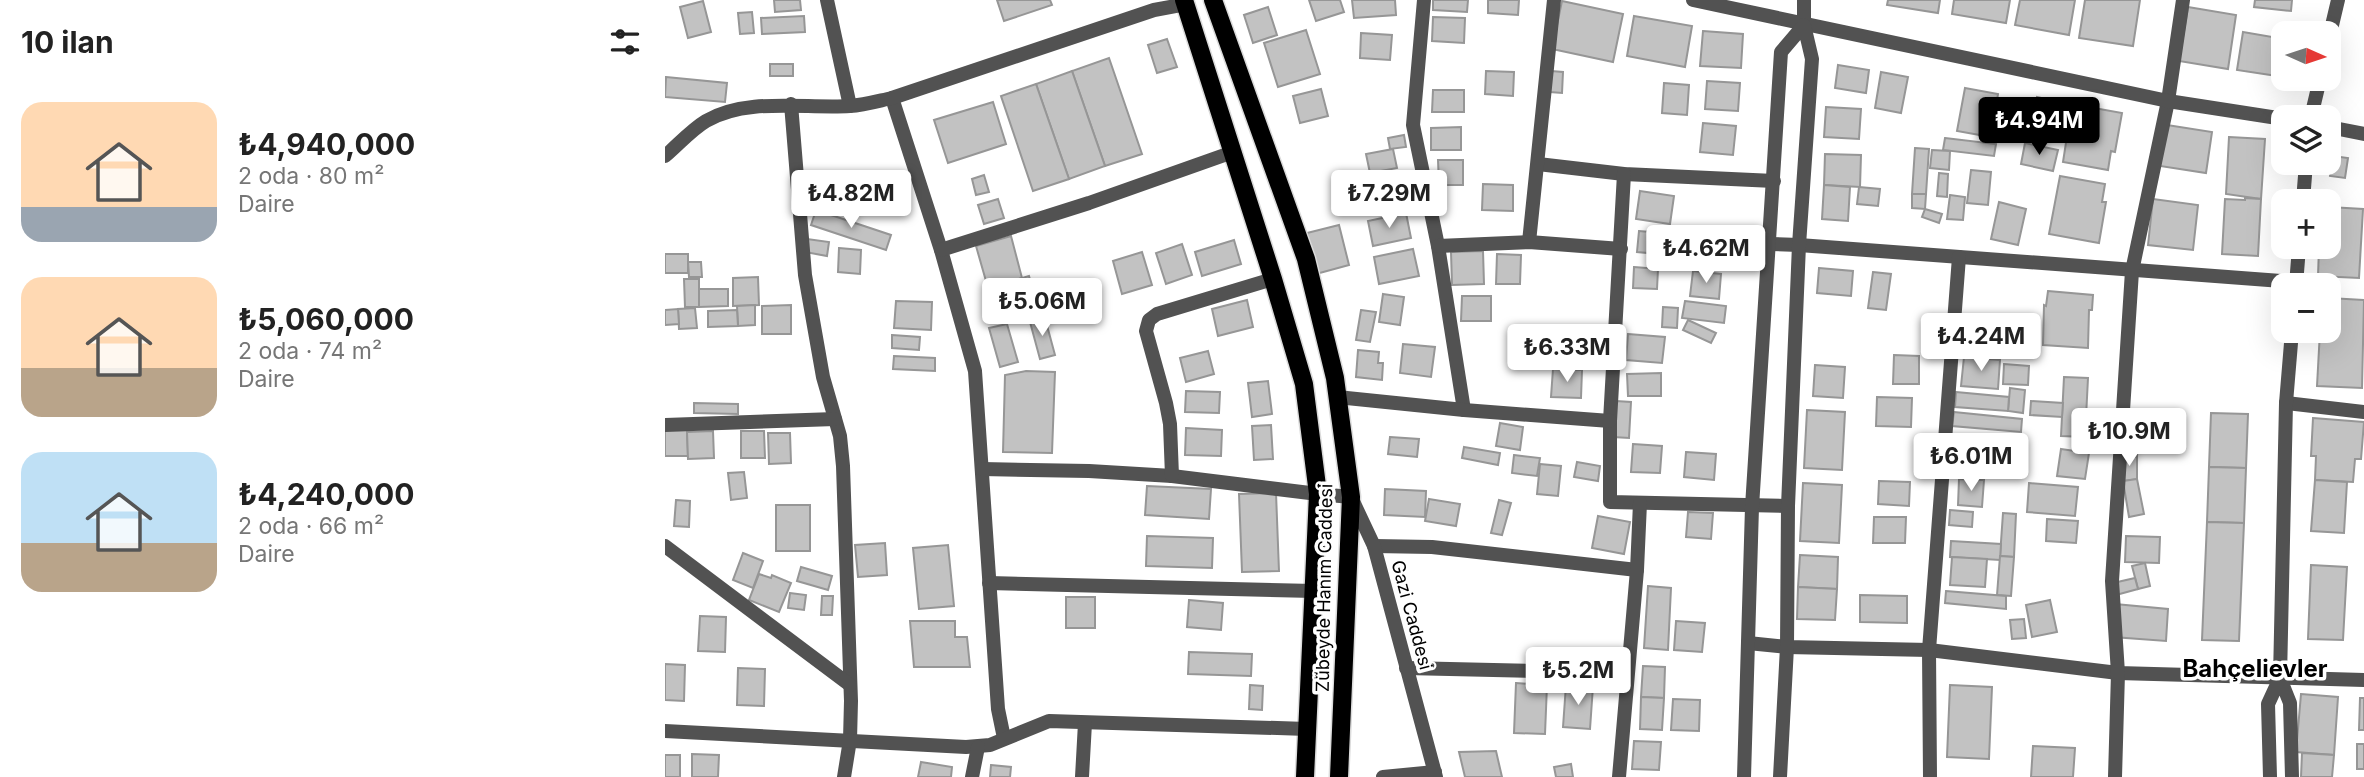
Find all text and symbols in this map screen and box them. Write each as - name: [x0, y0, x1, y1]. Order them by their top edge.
- north arrow: [2271, 21, 2341, 91]
- map controls: [2271, 21, 2341, 343]
- icon: filters: [606, 23, 644, 61]
- text: 10 ilan: [21, 24, 114, 60]
- pin: ₺4.94M: [1982, 97, 2096, 157]
- button: layers: [2271, 105, 2341, 175]
- text: ₺4.94M: [1995, 106, 2083, 134]
- text: ₺4,940,000: [238, 126, 415, 162]
- icon: home: [77, 130, 161, 214]
- text: 2 oda · 80 m²: [238, 162, 384, 190]
- pin: ₺4.82M: [794, 170, 908, 230]
- pin: ₺7.29M: [1332, 170, 1446, 230]
- text: ₺4.82M: [807, 179, 895, 207]
- text: ₺7.29M: [1347, 179, 1431, 207]
- button: +: [2271, 189, 2341, 259]
- text: Daire: [238, 190, 295, 218]
- pin: ₺4.62M: [1649, 226, 1763, 285]
- text: ₺4.62M: [1662, 234, 1750, 262]
- button: −: [2271, 273, 2341, 343]
- pin: ₺5.06M: [985, 278, 1099, 338]
- text: ₺5.06M: [998, 287, 1086, 315]
- text: ₺5,060,000: [238, 301, 414, 337]
- icon: home: [77, 305, 161, 389]
- pin: ₺4.24M: [1924, 314, 2038, 373]
- text: ₺4.24M: [1937, 322, 2025, 350]
- pin: ₺6.33M: [1510, 324, 1624, 384]
- text: ₺6.33M: [1523, 333, 1611, 361]
- text: 2 oda · 74 m²: [238, 337, 382, 365]
- text: Daire: [238, 365, 295, 393]
- pin: ₺10.9M: [2072, 408, 2186, 468]
- text: ₺10.9M: [2087, 417, 2171, 445]
- pin: ₺6.01M: [1914, 434, 2028, 493]
- text: ₺6.01M: [1930, 442, 2012, 470]
- text: ₺4,240,000: [238, 476, 415, 512]
- icon: home: [77, 480, 161, 564]
- street label: Zübeyde Hanım Caddesi: [1312, 484, 1336, 692]
- text: 2 oda · 66 m²: [238, 512, 384, 540]
- text: Daire: [238, 540, 295, 568]
- street label: Gazi Caddesi: [1387, 558, 1437, 672]
- pin: ₺5.2M: [1529, 648, 1627, 707]
- district label: Bahçelievler: [2182, 654, 2328, 683]
- text: ₺5.2M: [1542, 656, 1614, 684]

